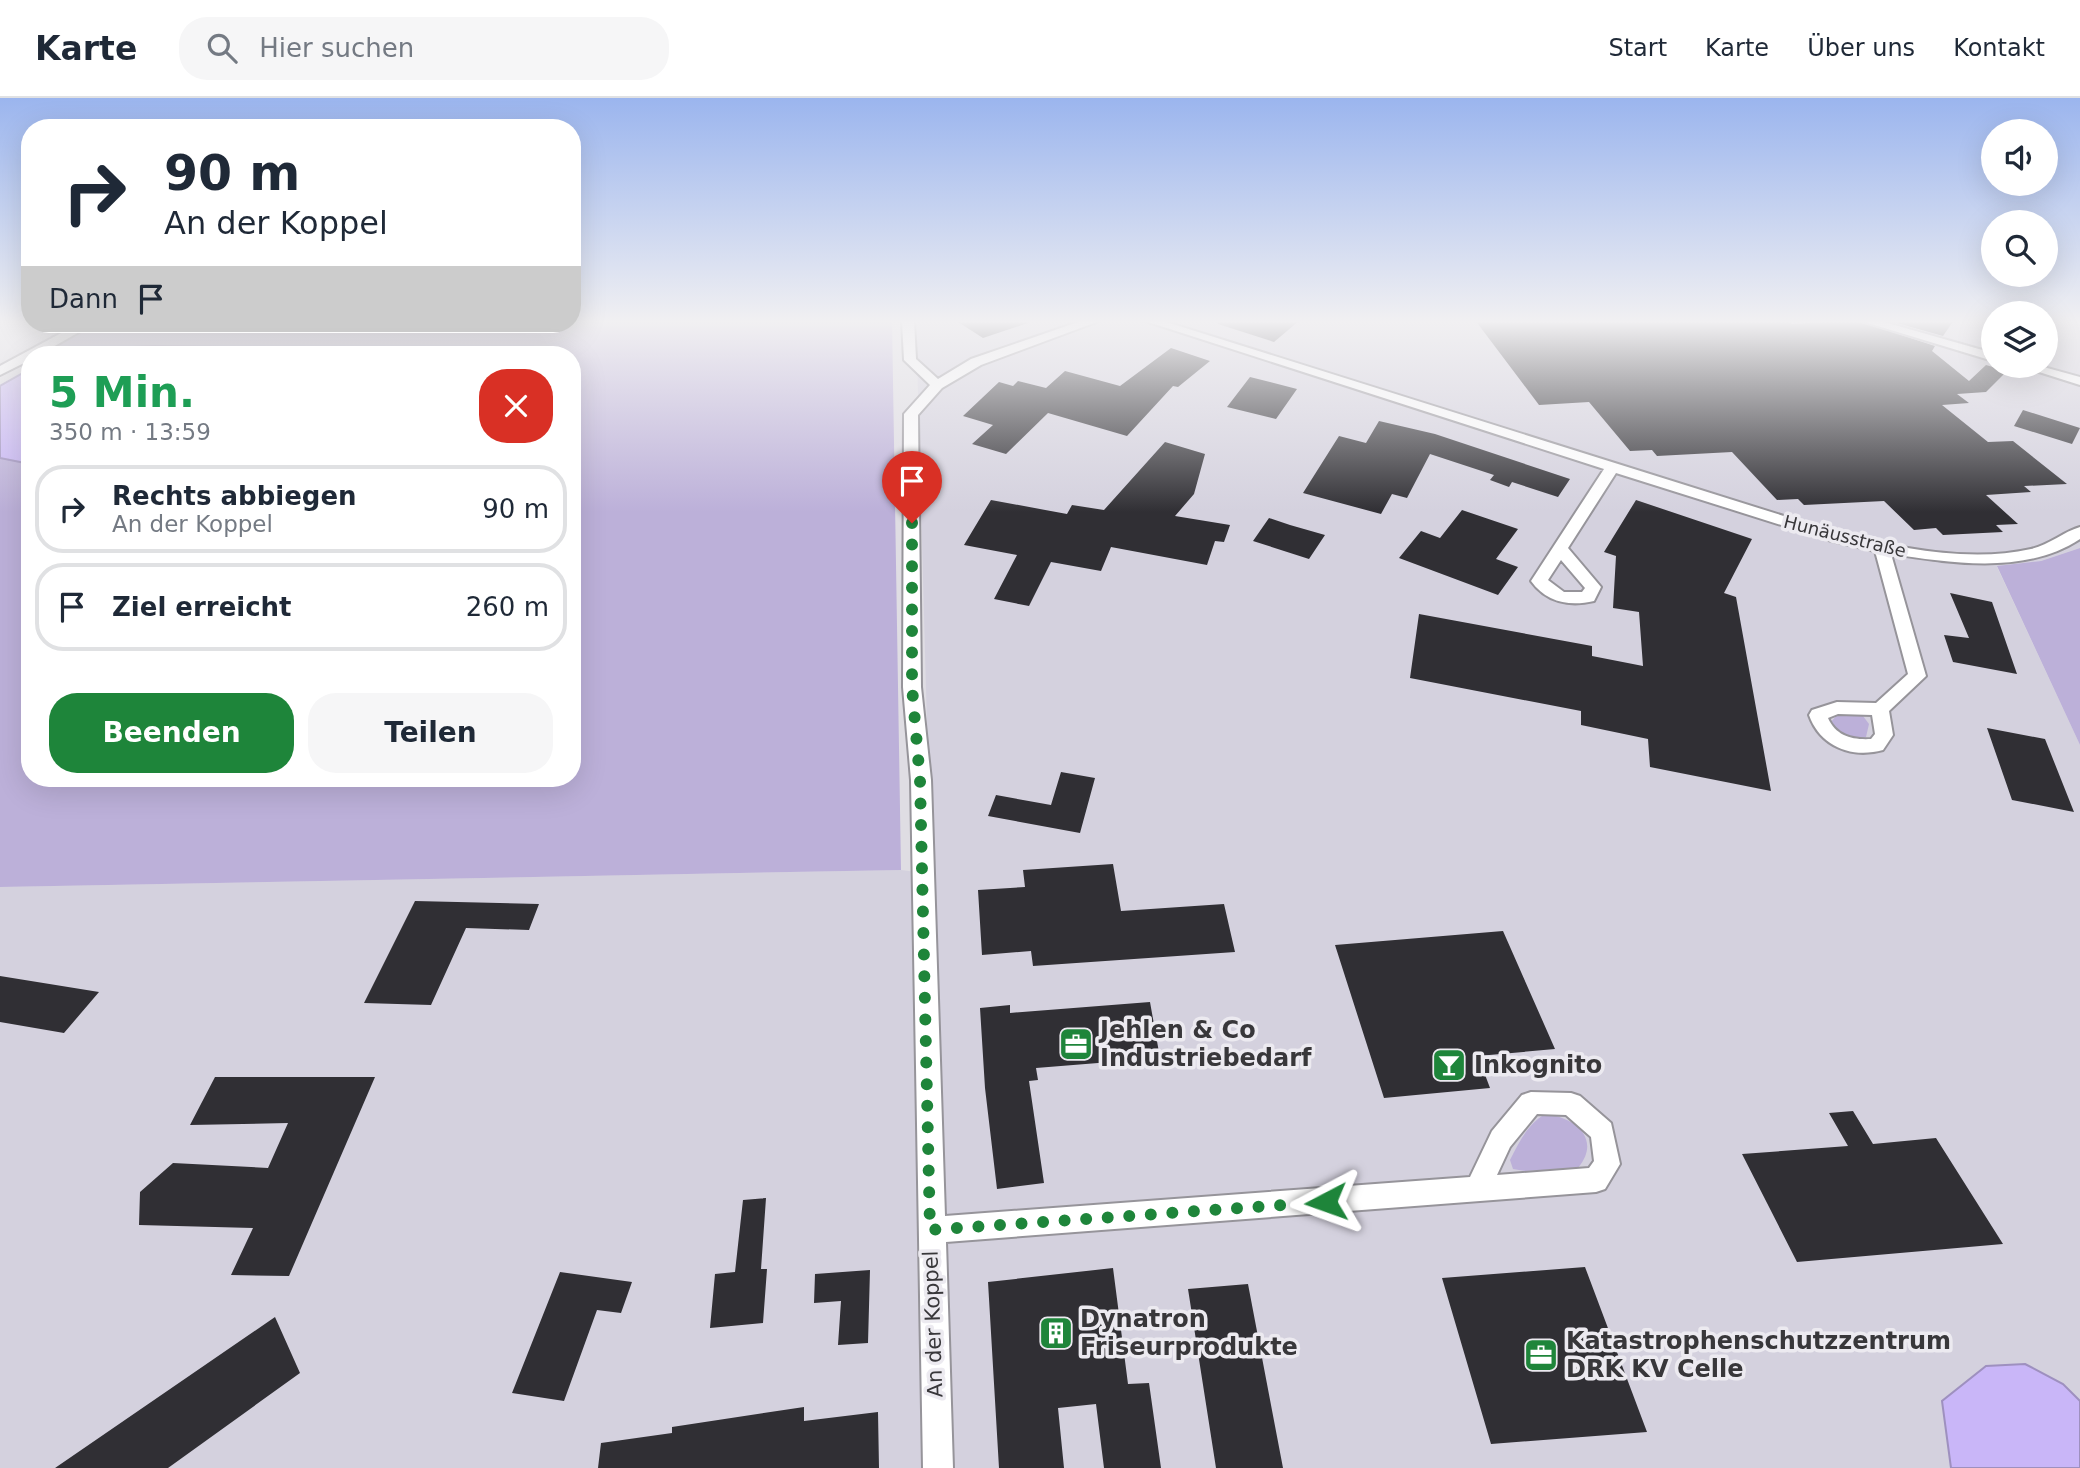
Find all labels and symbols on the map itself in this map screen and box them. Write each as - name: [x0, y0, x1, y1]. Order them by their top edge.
- pin: [882, 451, 942, 523]
- street label: Hunäusstraße: [1782, 511, 1908, 561]
- place label: Jehlen & Co Industriebedarf: [1098, 1016, 1312, 1072]
- office icon: Jehlen & Co Industriebedarf: [1057, 1025, 1095, 1063]
- bar icon: Inkognito: [1430, 1046, 1468, 1084]
- place label: Inkognito: [1474, 1051, 1602, 1079]
- position arrow: [1289, 1165, 1363, 1239]
- street label: An der Koppel: [918, 1250, 948, 1398]
- place label: Dynatron Friseurprodukte: [1080, 1305, 1298, 1361]
- building icon: Dynatron Friseurprodukte: [1037, 1314, 1075, 1352]
- place label: Katastrophenschutzzentrum DRK KV Celle: [1566, 1327, 1951, 1383]
- office icon: Katastrophenschutzzentrum DRK KV Celle: [1522, 1336, 1560, 1374]

